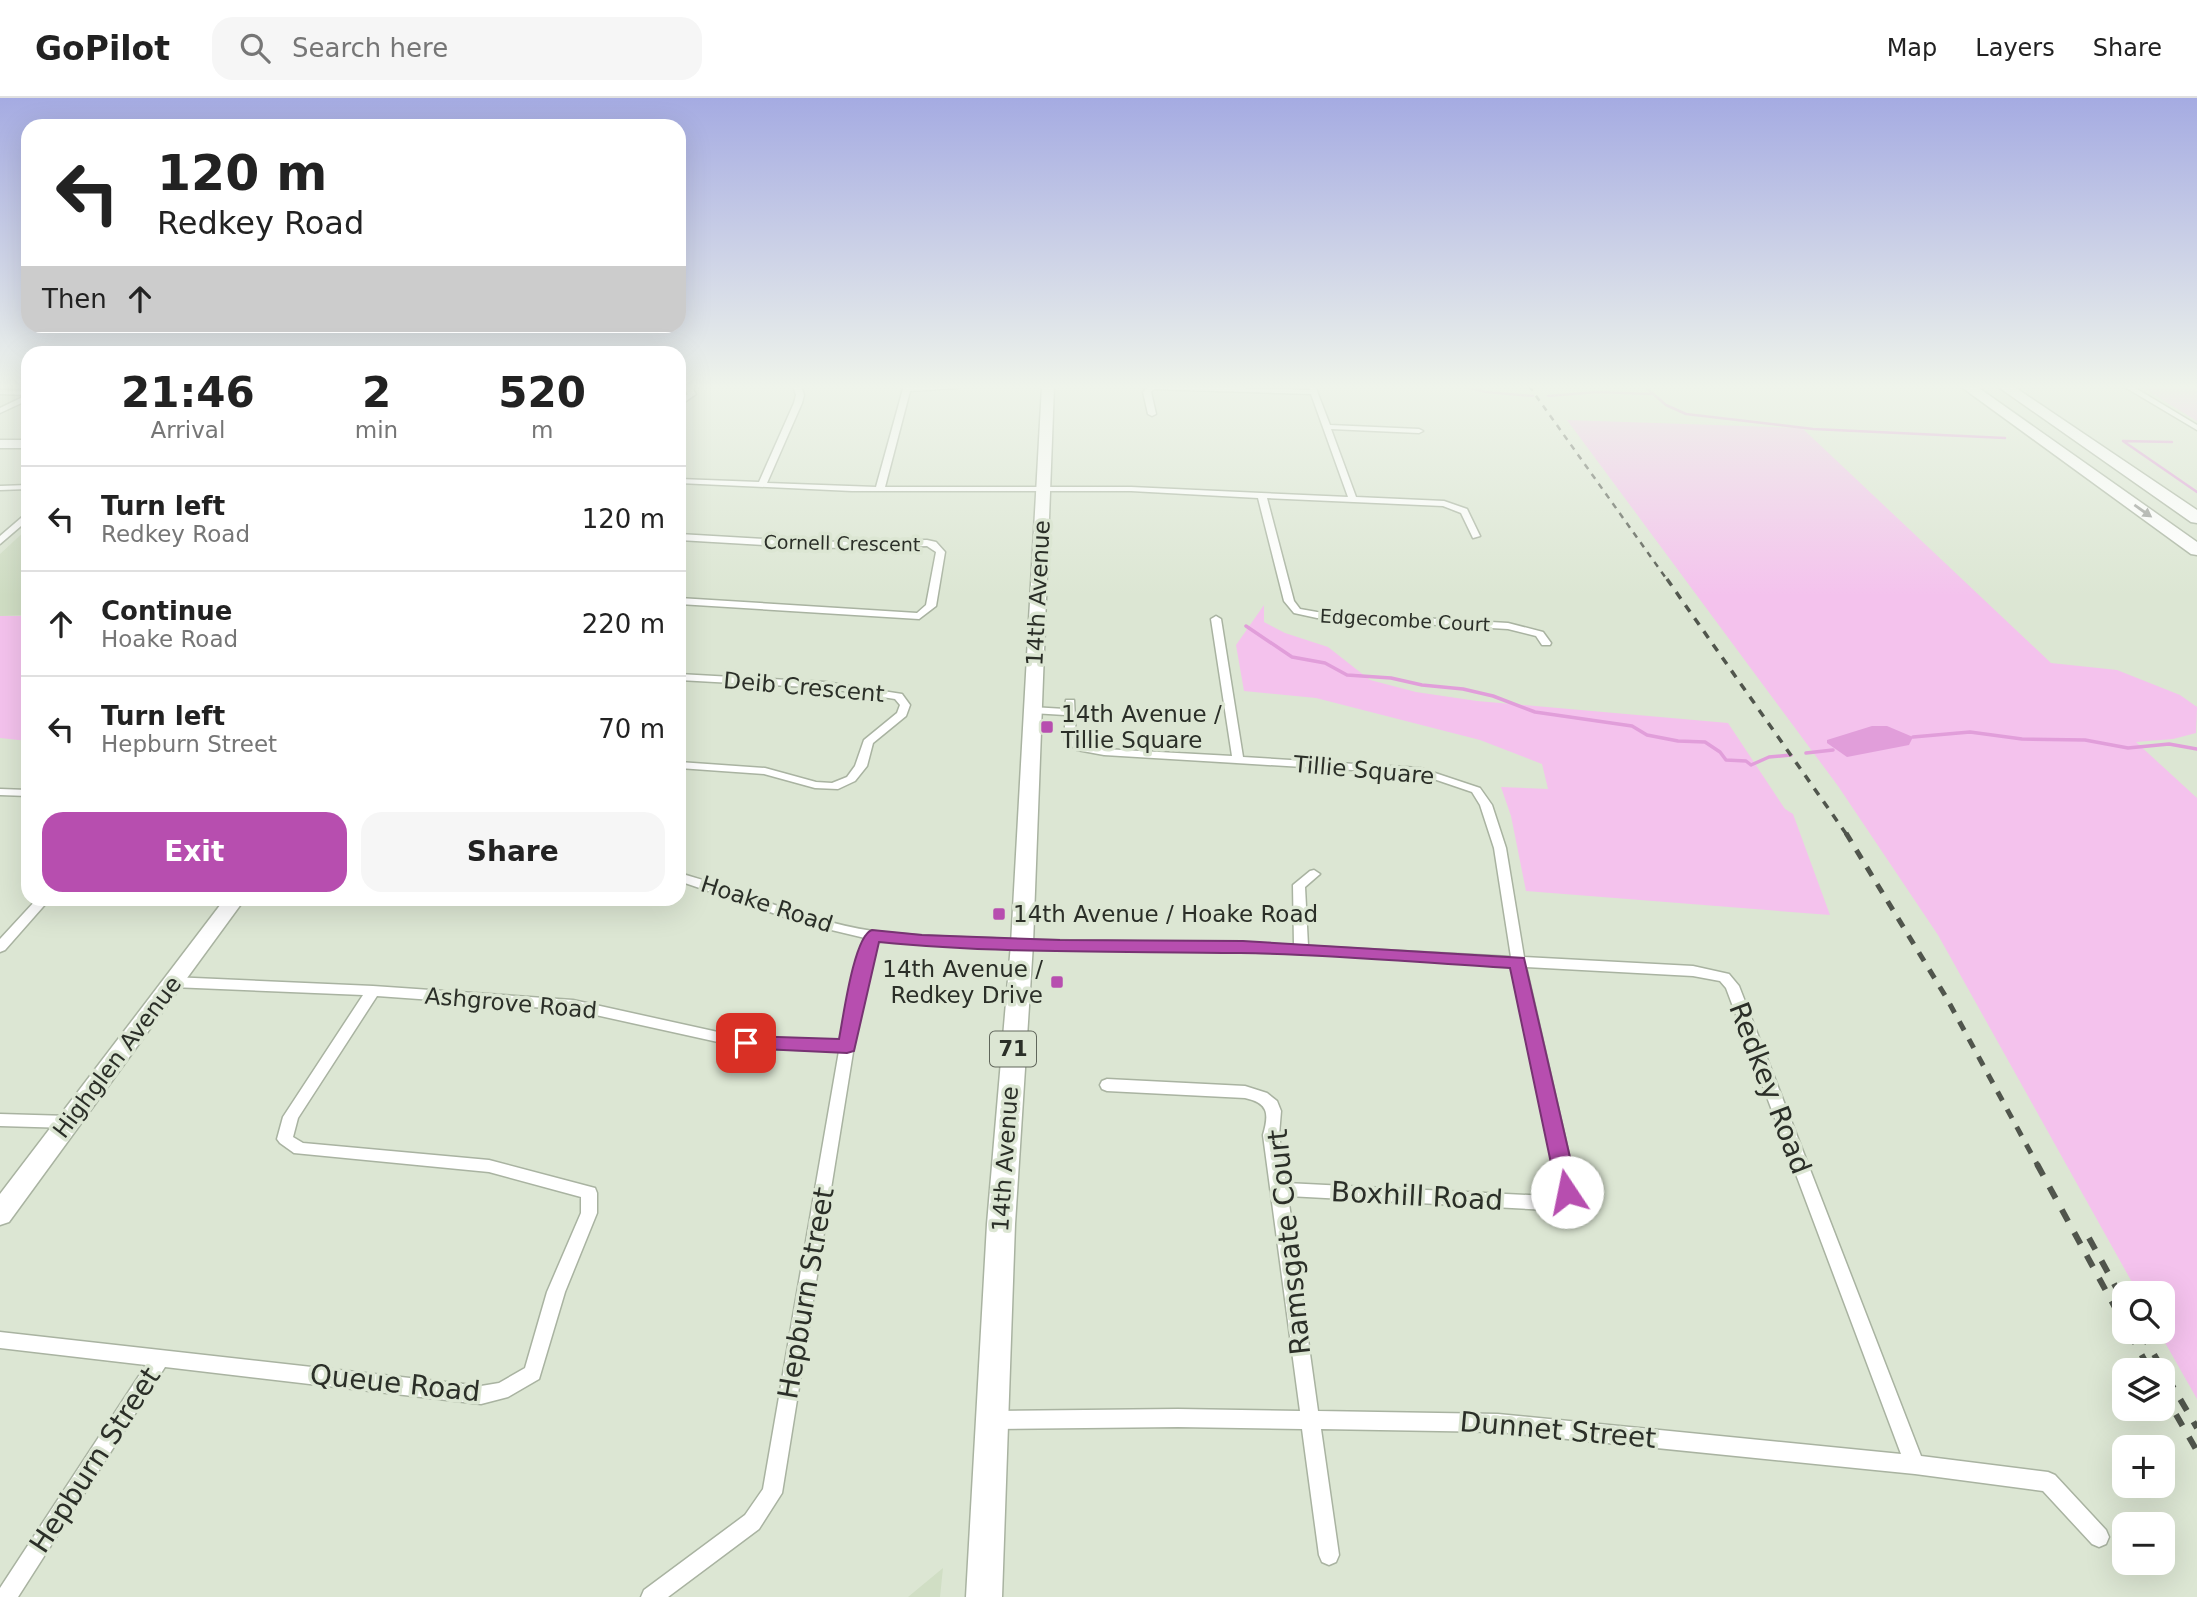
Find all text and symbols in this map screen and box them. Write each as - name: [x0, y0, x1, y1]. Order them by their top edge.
- search box: [212, 17, 702, 80]
- text: GoPilot: [35, 29, 170, 68]
- icon: search: [236, 29, 274, 67]
- text: Search here: [292, 33, 448, 63]
- text: Map: [1887, 34, 1937, 62]
- text: Layers: [1975, 34, 2055, 62]
- text: Share: [2093, 34, 2162, 62]
- text: 120 m: [157, 145, 327, 202]
- icon: left: [42, 147, 133, 238]
- text: Redkey Road: [157, 204, 364, 242]
- icon: ahead: [121, 280, 159, 318]
- text: Then: [42, 284, 107, 314]
- text: 21:46: [121, 368, 255, 417]
- text: 2: [362, 368, 391, 417]
- text: 520: [498, 368, 586, 417]
- text: Arrival: [151, 417, 225, 443]
- text: min: [355, 417, 398, 443]
- text: m: [531, 417, 553, 443]
- text: Turn left: [101, 491, 225, 521]
- icon: left: [42, 500, 80, 538]
- text: 120 m: [582, 504, 665, 534]
- one-way arrow: [2134, 504, 2152, 518]
- street label: 14th Avenue: [1021, 520, 1055, 666]
- text: Redkey Road: [101, 521, 250, 547]
- street label: Cornell Crescent: [764, 531, 920, 555]
- text: Continue: [101, 596, 232, 626]
- icon: ahead: [42, 605, 80, 643]
- street label: Edgecombe Court: [1319, 605, 1491, 635]
- text: 220 m: [582, 609, 665, 639]
- text: Hoake Road: [101, 626, 238, 652]
- street label: Deib Crescent: [722, 667, 886, 707]
- text: Turn left: [101, 701, 225, 731]
- place label: 14th Avenue / Tillie Square: [1060, 701, 1222, 753]
- icon: left: [42, 710, 80, 748]
- text: 70 m: [598, 714, 665, 744]
- marker: 14th Avenue / Tillie Square: [1039, 719, 1055, 735]
- text: Hepburn Street: [101, 731, 277, 757]
- street label: Tillie Square: [1291, 751, 1436, 789]
- button: Exit: [42, 812, 347, 892]
- button: Share: [361, 812, 665, 892]
- street label: Hoake Road: [698, 870, 836, 938]
- place label: 14th Avenue / Hoake Road: [1013, 901, 1318, 927]
- marker: 14th Avenue / Hoake Road: [991, 906, 1007, 922]
- place label: 14th Avenue / Redkey Drive: [882, 956, 1043, 1008]
- street label: Highglen Avenue: [48, 971, 186, 1143]
- marker: 14th Avenue / Redkey Drive: [1049, 974, 1065, 990]
- street label: Ashgrove Road: [424, 983, 598, 1023]
- street label: Redkey Road: [1722, 997, 1818, 1179]
- pin: [716, 1013, 776, 1073]
- icon: arrive: [727, 1024, 765, 1062]
- road number: 71: [990, 1032, 1036, 1066]
- street label: 14th Avenue: [987, 1085, 1023, 1233]
- street label: Ramsgate Court: [1261, 1127, 1317, 1357]
- position arrow: [1530, 1155, 1604, 1229]
- street label: Boxhill Road: [1330, 1175, 1504, 1217]
- street label: Hepburn Street: [771, 1185, 841, 1401]
- map controls: [2112, 1281, 2175, 1575]
- button: search: [2112, 1281, 2175, 1344]
- street label: Queue Road: [308, 1358, 482, 1408]
- button: layers: [2112, 1358, 2175, 1421]
- street label: Hepburn Street: [23, 1361, 167, 1559]
- street label: Dunnet Street: [1458, 1405, 1658, 1455]
- button: +: [2112, 1435, 2175, 1498]
- button: −: [2112, 1512, 2175, 1575]

